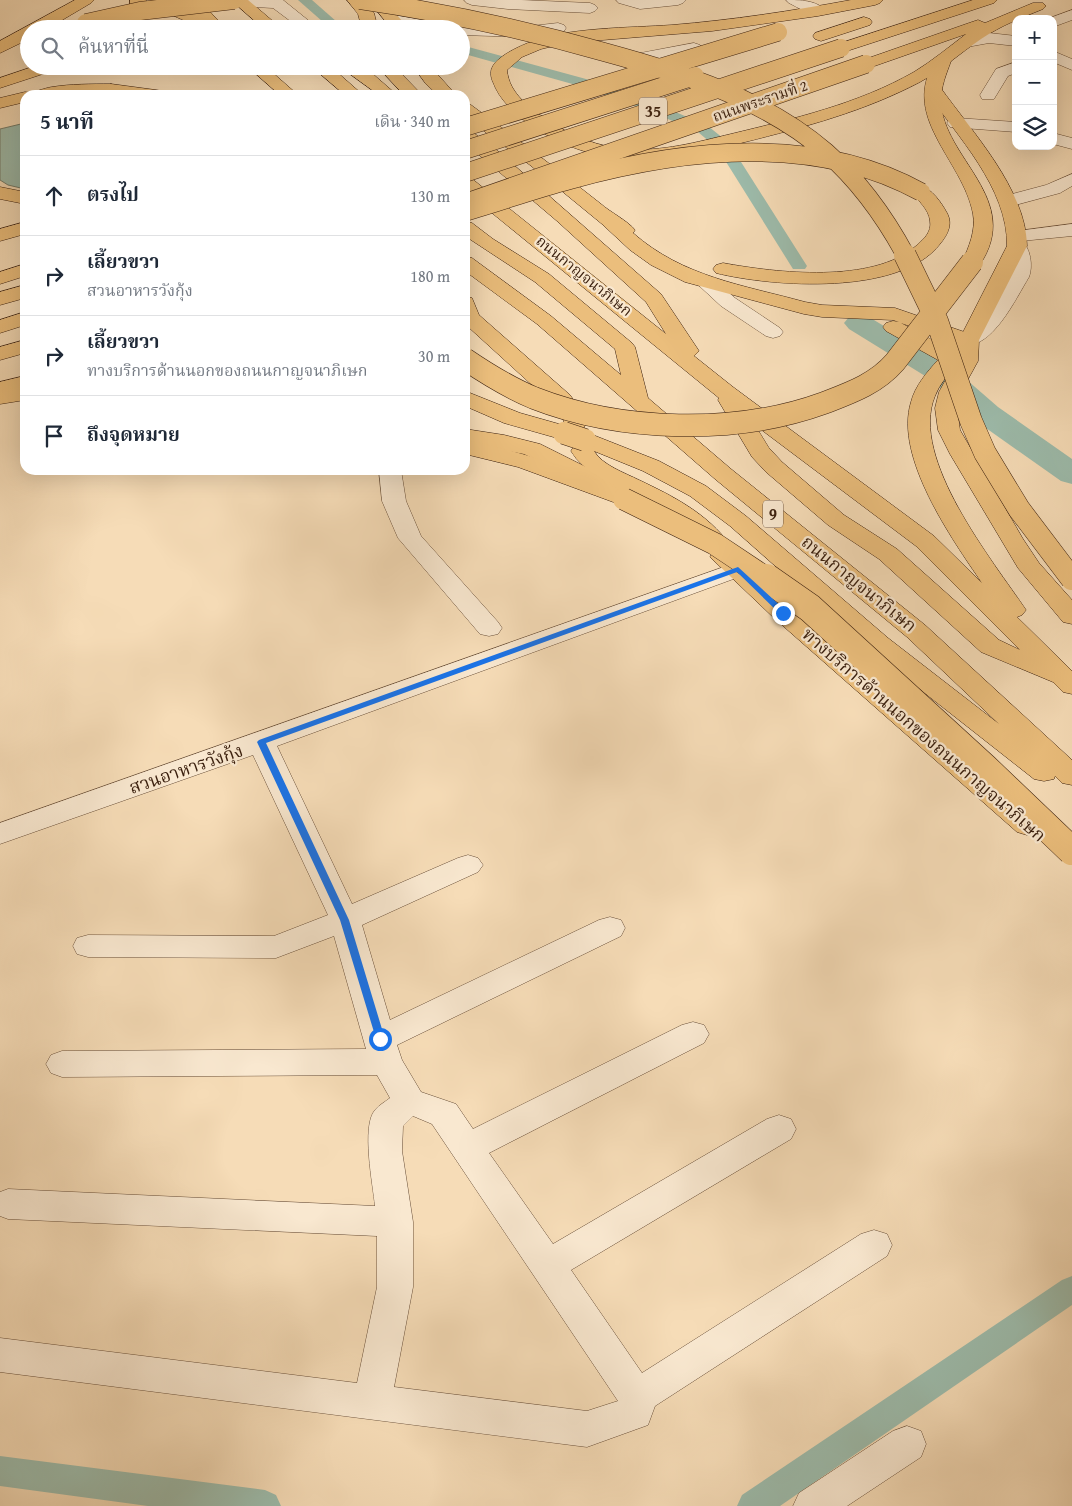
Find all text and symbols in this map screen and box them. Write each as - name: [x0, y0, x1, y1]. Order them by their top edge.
- map controls: [1012, 15, 1057, 150]
- button: +: [1012, 15, 1057, 60]
- search box: [20, 20, 470, 75]
- text: ค้นหาที่นี่: [78, 32, 149, 60]
- icon: search: [38, 34, 66, 62]
- button: −: [1012, 60, 1057, 105]
- street label: ถนนพระรามที่ 2: [709, 74, 810, 127]
- road number: 35: [639, 98, 667, 124]
- button: layers: [1012, 105, 1057, 150]
- text: 5 นาที: [40, 106, 94, 137]
- text: เดิน · 340 m: [374, 109, 450, 133]
- text: ตรงไป: [87, 180, 139, 208]
- icon: ahead: [40, 182, 68, 210]
- text: 130 m: [410, 184, 450, 208]
- street label: ถนนกาญจนาภิเษก: [532, 230, 637, 321]
- text: เลี้ยวขวา: [87, 247, 159, 275]
- icon: right: [40, 262, 68, 290]
- text: 180 m: [410, 264, 450, 288]
- text: สวนอาหารวังกุ้ง: [87, 278, 193, 302]
- text: เลี้ยวขวา: [87, 327, 159, 355]
- icon: right: [40, 342, 68, 370]
- text: 30 m: [418, 344, 450, 368]
- text: ทางบริการด้านนอกของถนนกาญจนาภิเษก: [87, 358, 368, 382]
- text: ถึงจุดหมาย: [87, 420, 180, 448]
- icon: arrive: [40, 422, 68, 450]
- road number: 9: [763, 500, 783, 528]
- street label: ถนนกาญจนาภิเษก: [796, 529, 923, 639]
- route end: [772, 602, 795, 625]
- street label: ทางบริการด้านนอกของถนนกาญจนาภิเษก: [796, 621, 1052, 848]
- street label: สวนอาหารวังกุ้ง: [125, 736, 246, 801]
- route start: [369, 1028, 392, 1051]

